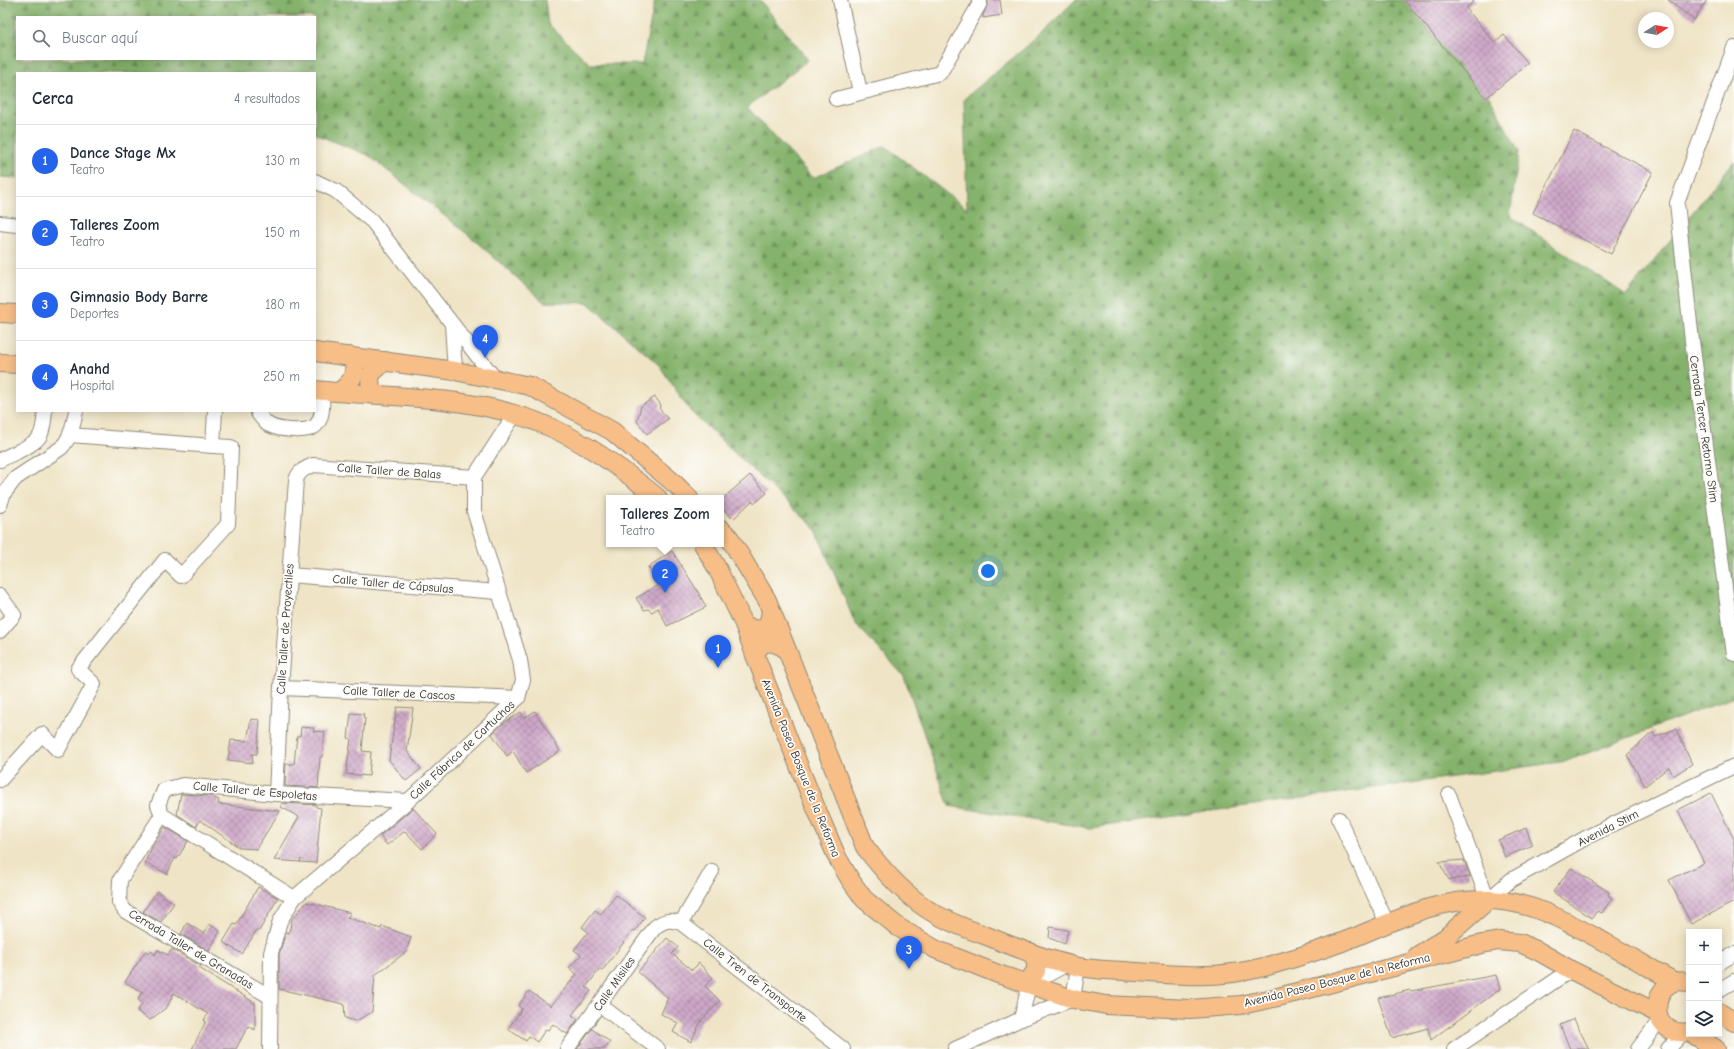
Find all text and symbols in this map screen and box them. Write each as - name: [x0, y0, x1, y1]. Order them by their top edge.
- north arrow: [1638, 12, 1674, 48]
- search box: [16, 16, 316, 60]
- icon: search: [30, 27, 52, 49]
- text: Buscar aquí: [62, 29, 138, 47]
- text: Cerca: [32, 89, 74, 108]
- text: 4 resultados: [234, 91, 300, 106]
- text: Dance Stage Mx: [70, 144, 176, 162]
- text: 1: [42, 153, 48, 168]
- text: 130 m: [265, 153, 300, 168]
- text: Teatro: [70, 162, 105, 177]
- text: Talleres Zoom: [70, 216, 159, 234]
- text: 2: [42, 225, 48, 240]
- text: 150 m: [265, 225, 300, 240]
- text: Teatro: [70, 234, 105, 249]
- text: Gimnasio Body Barre: [70, 288, 208, 306]
- text: 3: [42, 297, 48, 312]
- text: 180 m: [265, 297, 300, 312]
- text: Deportes: [70, 306, 119, 321]
- pin: 4: [472, 325, 498, 358]
- street label: Cerrada Tercer Retorno Stim: [1687, 354, 1721, 504]
- text: Anahd: [70, 360, 110, 378]
- text: 4: [42, 369, 48, 384]
- text: 250 m: [263, 369, 300, 384]
- text: Hospital: [70, 378, 114, 393]
- street label: Calle Taller de Balas: [337, 460, 441, 482]
- popup: [606, 495, 724, 547]
- text: Talleres Zoom: [620, 505, 710, 523]
- text: Teatro: [620, 523, 655, 538]
- pin: 2: [652, 560, 678, 593]
- your location: [978, 561, 998, 581]
- street label: Calle Taller de Proyectiles: [273, 563, 297, 695]
- street label: Calle Taller de Cápsulas: [332, 572, 454, 596]
- pin: 1: [705, 635, 731, 668]
- street label: Avenida Paseo Bosque de la Reforma: [759, 677, 843, 859]
- street label: Calle Taller de Cascos: [343, 683, 455, 703]
- street label: Calle Fábrica de Cartuchos: [406, 698, 518, 802]
- street label: Calle Taller de Espoletas: [192, 779, 318, 803]
- street label: Avenida Stim: [1575, 807, 1641, 849]
- street label: Cerrada Taller de Granadas: [126, 906, 256, 992]
- map controls: [1686, 929, 1722, 1037]
- button: +: [1686, 929, 1722, 965]
- street label: Calle Tren de Transporte: [700, 935, 810, 1025]
- pin: 3: [896, 936, 922, 969]
- street label: Avenida Paseo Bosque de la Reforma: [1243, 950, 1431, 1010]
- street label: Calle Misiles: [590, 954, 638, 1014]
- button: −: [1686, 965, 1722, 1001]
- button: layers: [1686, 1001, 1722, 1037]

